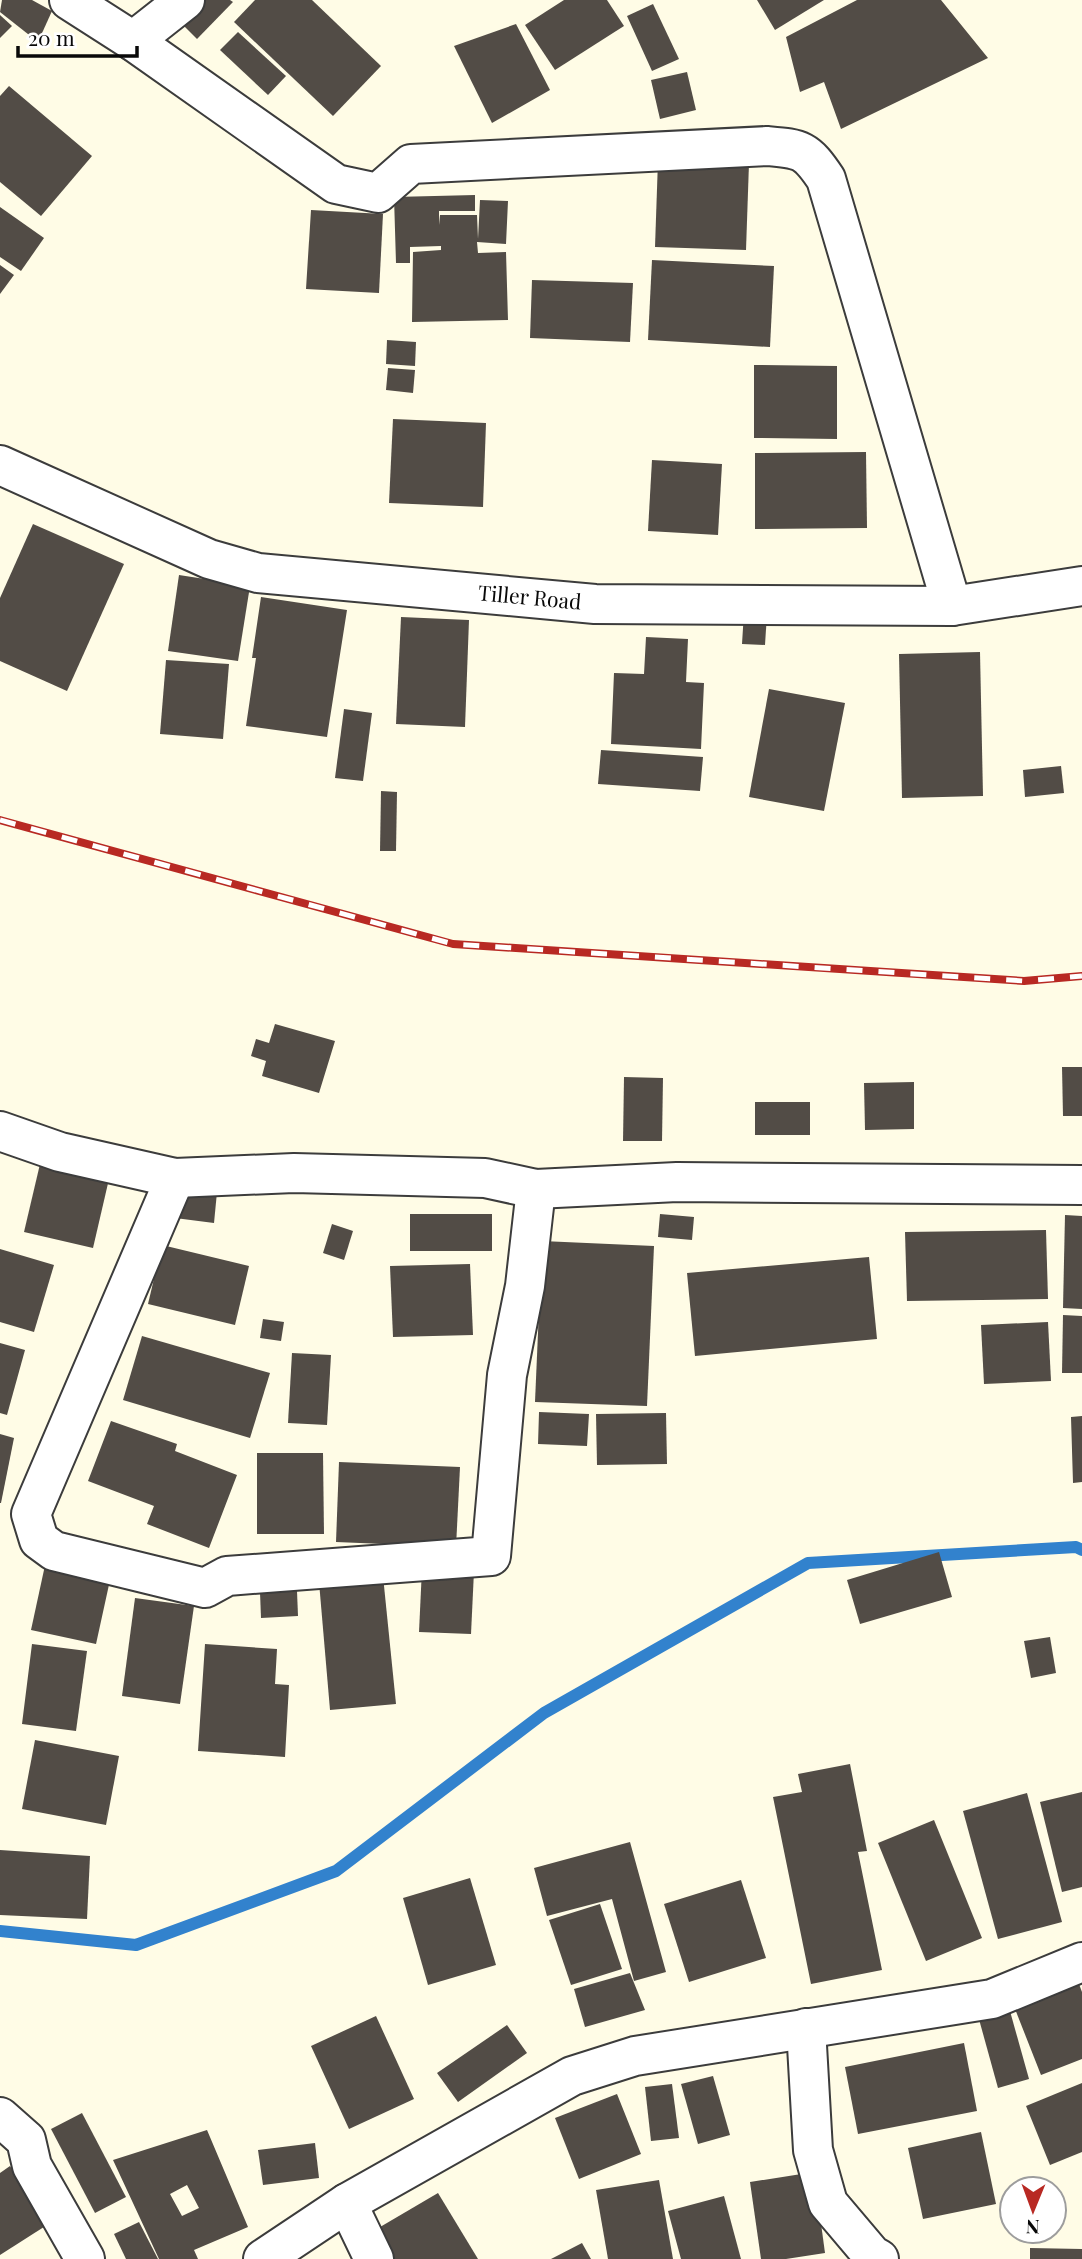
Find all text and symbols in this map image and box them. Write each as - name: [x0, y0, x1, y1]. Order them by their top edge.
- scale bar: [18, 14, 136, 58]
- text: 20 m: [28, 23, 75, 51]
- street label: Tiller Road: [477, 577, 583, 615]
- north arrow: [998, 2175, 1068, 2245]
- text: N: [1025, 2215, 1040, 2241]

